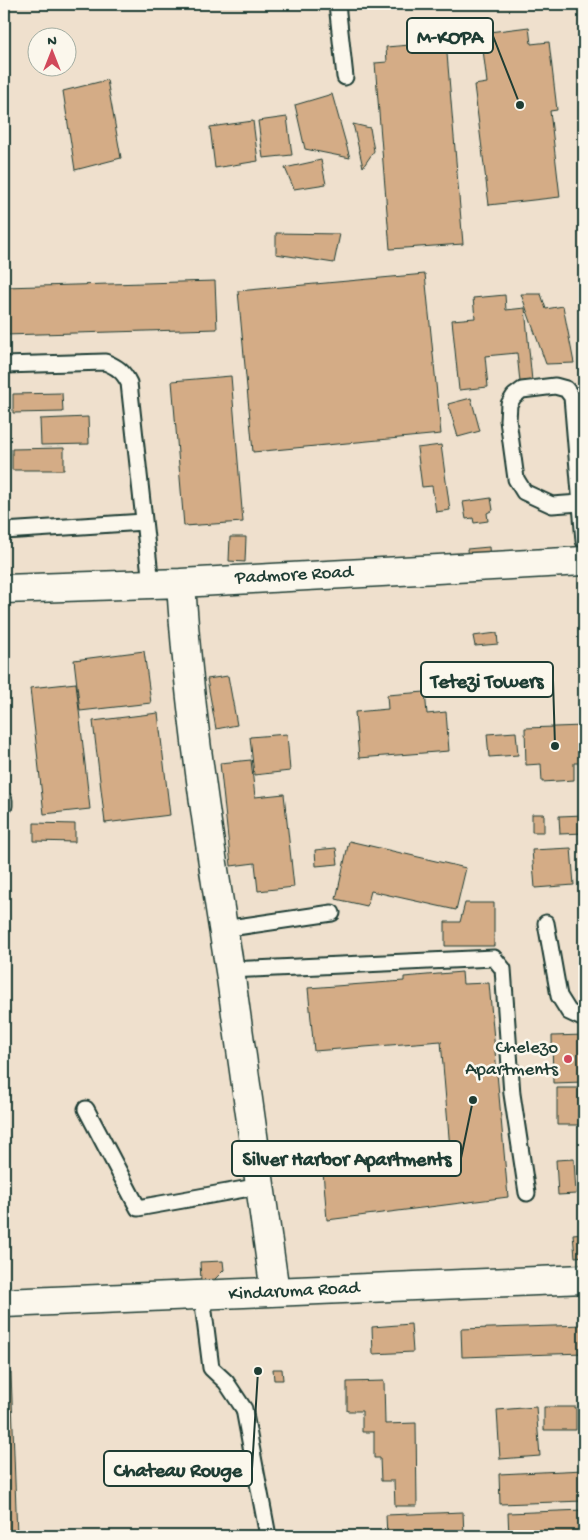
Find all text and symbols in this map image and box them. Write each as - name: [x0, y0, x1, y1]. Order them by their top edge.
- callout: M-KOPA: [407, 18, 493, 53]
- north arrow: [28, 28, 78, 78]
- text: M-KOPA: [417, 28, 485, 51]
- text: N: [47, 33, 57, 50]
- street label: Padmore Road: [233, 561, 355, 591]
- callout: Tetezi Towers: [421, 662, 553, 697]
- text: Tetezi Towers: [429, 672, 545, 695]
- place label: Chelezo Apartments: [465, 1037, 559, 1082]
- marker: Chelezo Apartments: [562, 1053, 574, 1065]
- callout: Silver Harbor Apartments: [232, 1141, 461, 1176]
- text: Silver Harbor Apartments: [243, 1150, 453, 1173]
- street label: Kindaruma Road: [228, 1277, 362, 1307]
- callout: Chateau Rouge: [104, 1451, 252, 1486]
- text: Chateau Rouge: [113, 1461, 243, 1484]

